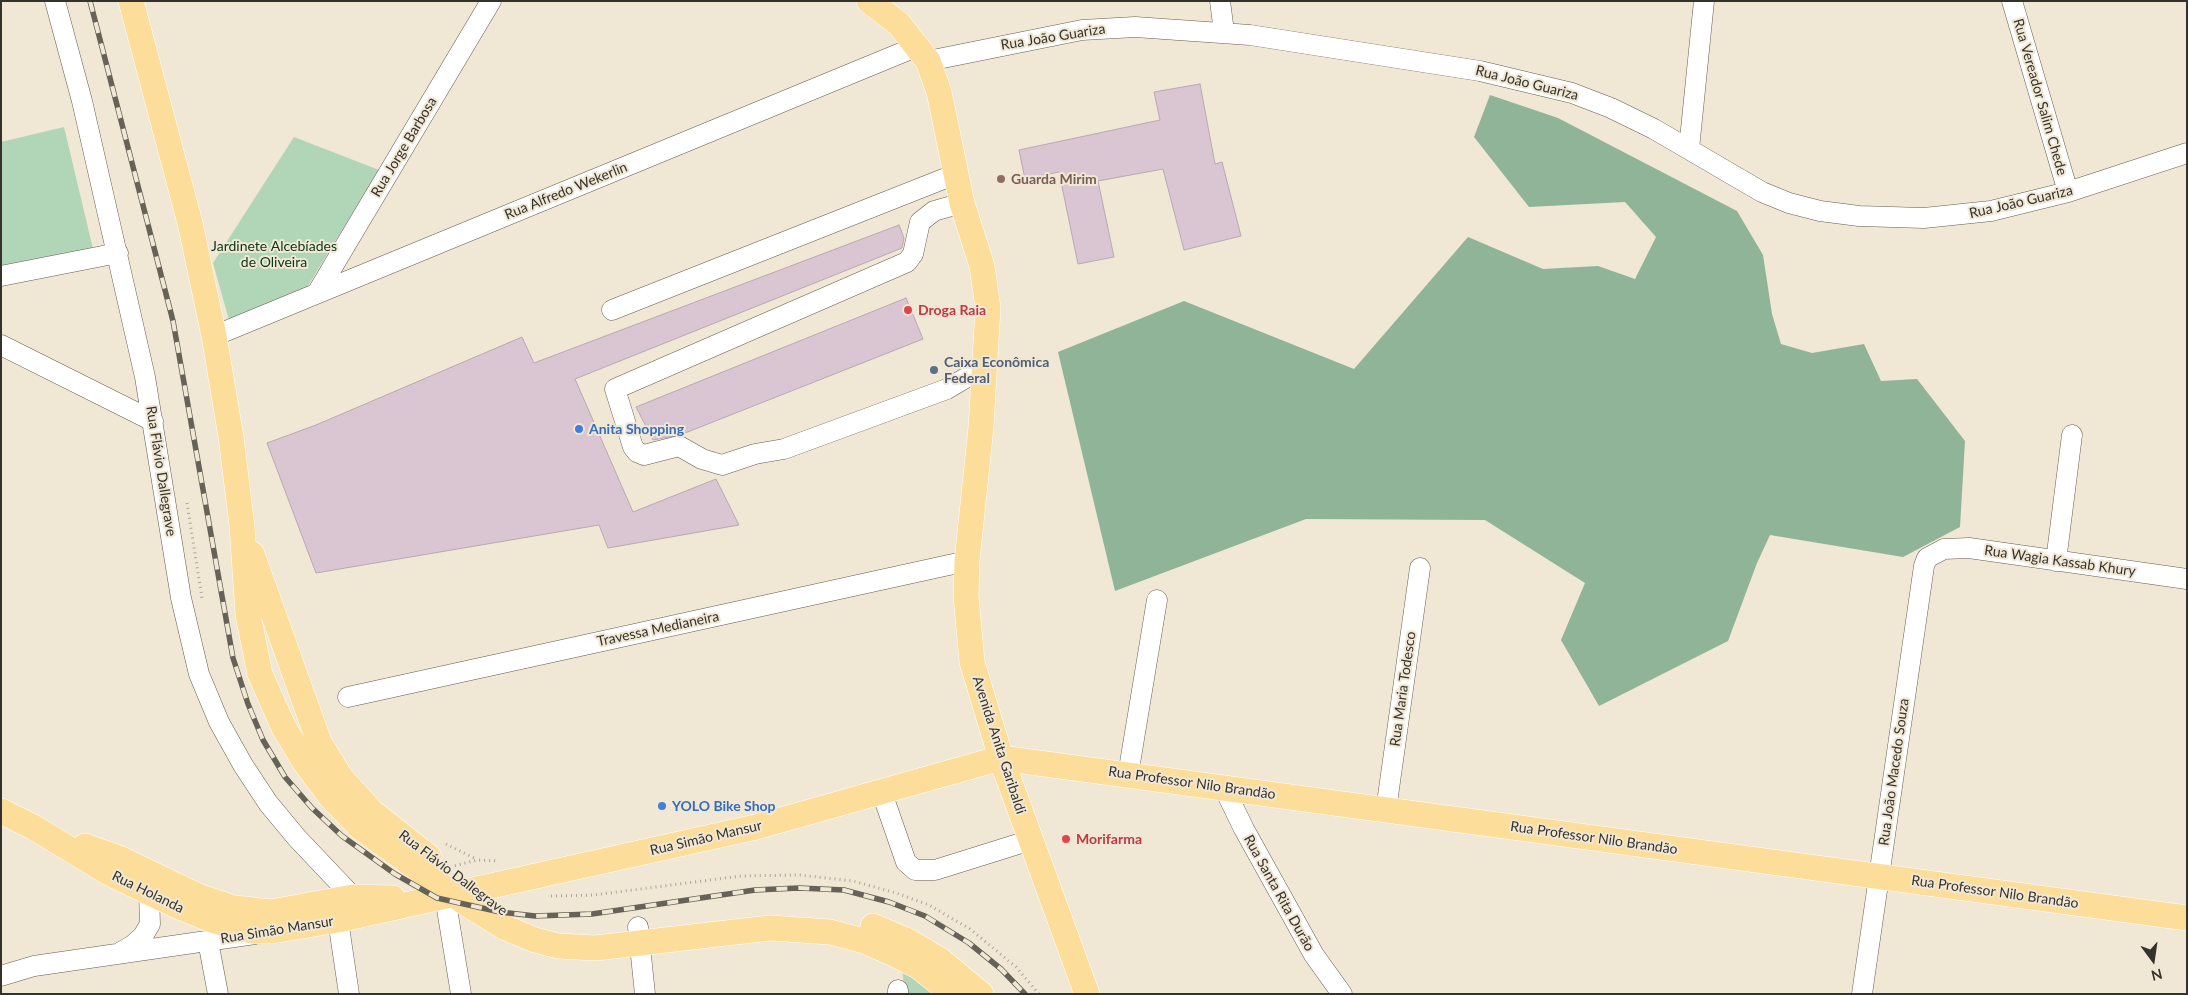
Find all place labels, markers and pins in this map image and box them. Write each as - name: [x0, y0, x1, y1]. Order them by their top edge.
- place label: Guarda Mirim: [1011, 171, 1097, 187]
- marker: Guarda Mirim: [995, 173, 1007, 185]
- place label: Droga Raia: [918, 302, 986, 318]
- marker: Droga Raia: [902, 304, 914, 316]
- place label: Caixa Econômica Federal: [944, 354, 1049, 387]
- marker: Caixa Econômica Federal: [928, 364, 940, 376]
- place label: Anita Shopping: [589, 421, 684, 437]
- marker: Anita Shopping: [573, 423, 585, 435]
- place label: YOLO Bike Shop: [672, 798, 776, 814]
- marker: YOLO Bike Shop: [656, 800, 668, 812]
- place label: Morifarma: [1076, 831, 1142, 847]
- marker: Morifarma: [1060, 833, 1072, 845]

